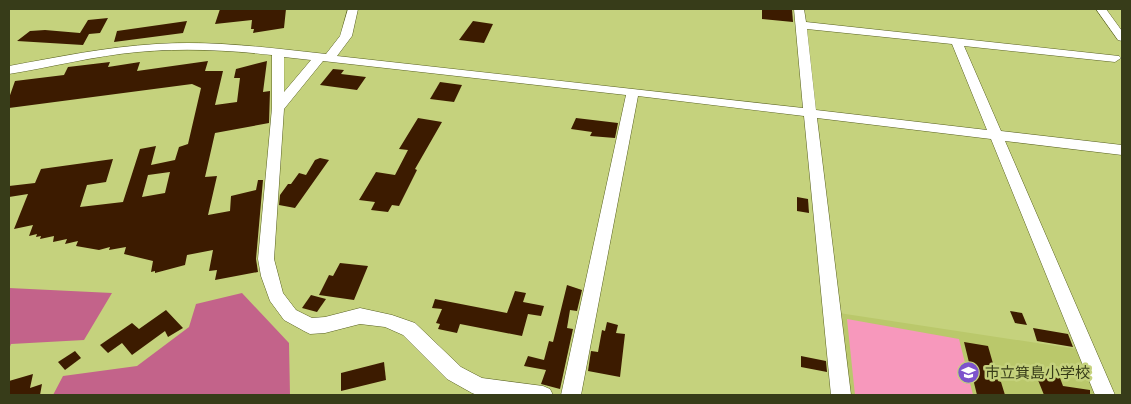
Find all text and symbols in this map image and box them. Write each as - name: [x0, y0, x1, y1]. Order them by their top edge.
- school or university icon: 市立箕島小学校: [957, 361, 981, 385]
- place label: 市立箕島小学校: [985, 364, 1090, 382]

